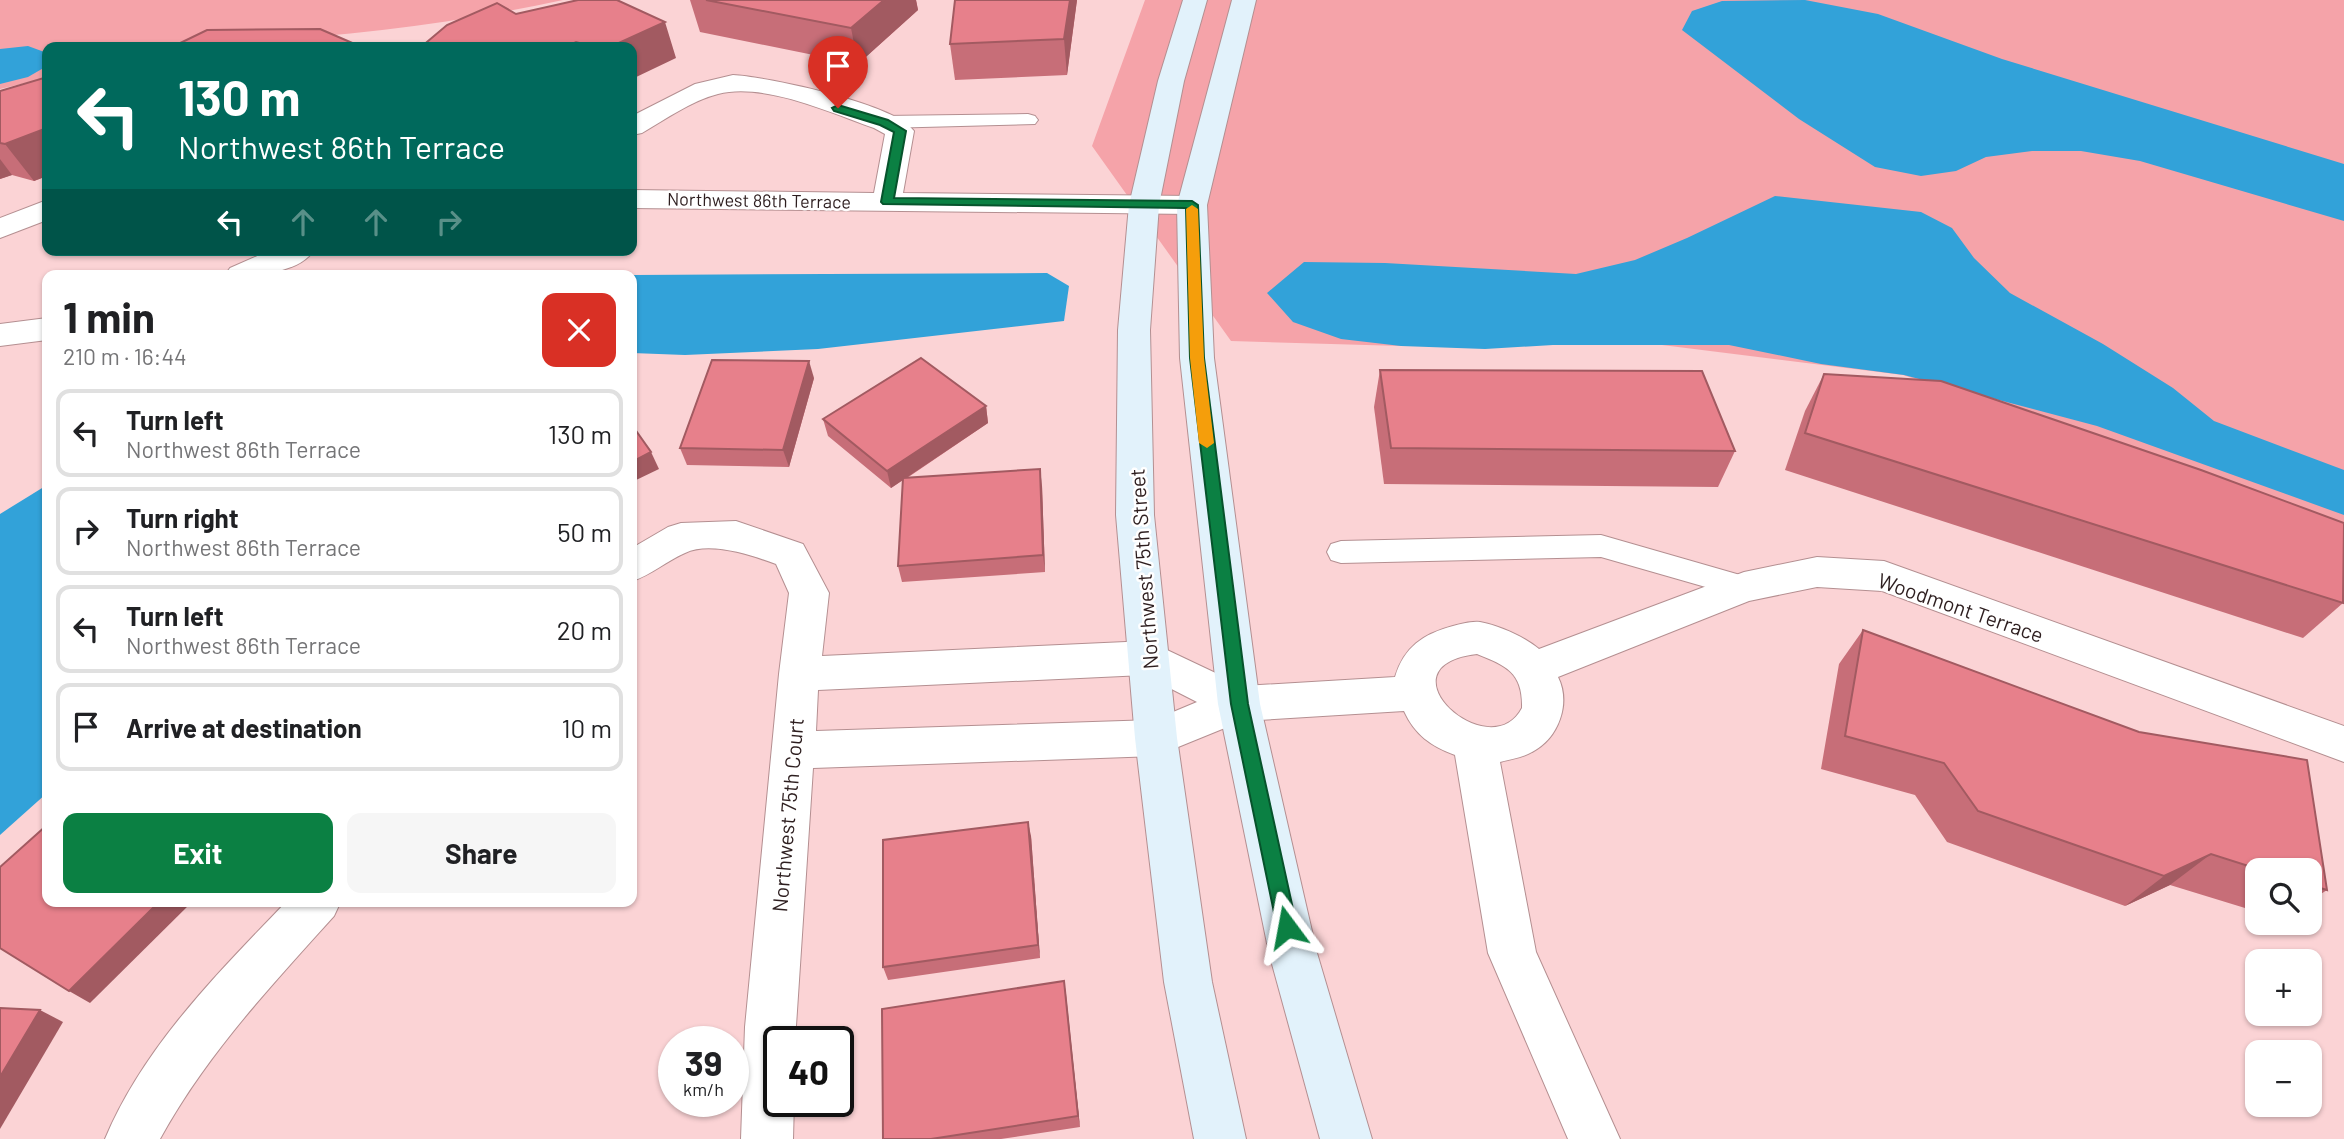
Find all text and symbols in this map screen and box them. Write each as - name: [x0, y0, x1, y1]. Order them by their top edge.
- pin: [808, 36, 868, 108]
- icon: arrive: [819, 47, 857, 85]
- text: 130 m: [178, 67, 300, 126]
- icon: left: [63, 70, 154, 161]
- text: Northwest 86th Terrace: [178, 127, 505, 165]
- street label: Northwest 86th Terrace: [667, 187, 851, 213]
- icon: left: [211, 203, 249, 241]
- icon: ahead: [284, 203, 322, 241]
- icon: ahead: [357, 203, 395, 241]
- icon: right: [430, 203, 468, 241]
- text: 1 min: [63, 291, 155, 341]
- button: close: [542, 293, 616, 367]
- text: 210 m · 16:44: [63, 342, 187, 370]
- text: Turn left: [126, 404, 224, 435]
- icon: left: [67, 414, 105, 452]
- text: 130 m: [548, 418, 612, 449]
- text: Northwest 86th Terrace: [126, 435, 361, 463]
- street label: Northwest 75th Street: [1124, 468, 1162, 670]
- text: Turn right: [126, 502, 239, 533]
- icon: right: [67, 512, 105, 550]
- text: 50 m: [557, 516, 612, 547]
- text: Northwest 86th Terrace: [126, 533, 361, 561]
- street label: Woodmont Terrace: [1875, 567, 2047, 647]
- text: Turn left: [126, 600, 224, 631]
- icon: left: [67, 610, 105, 648]
- text: 20 m: [557, 614, 612, 645]
- text: Northwest 86th Terrace: [126, 631, 361, 659]
- icon: arrive: [67, 708, 105, 746]
- text: Arrive at destination: [126, 712, 362, 743]
- text: 10 m: [562, 712, 612, 743]
- street label: Northwest 75th Court: [766, 717, 808, 913]
- button: Exit: [63, 813, 333, 893]
- button: Share: [347, 813, 616, 893]
- map controls: [2245, 858, 2322, 1117]
- button: search: [2245, 858, 2322, 935]
- position arrow: [1250, 890, 1324, 964]
- button: +: [2245, 949, 2322, 1026]
- speed limit sign: 40: [763, 1026, 854, 1117]
- button: −: [2245, 1040, 2322, 1117]
- text: 39: [685, 1041, 722, 1083]
- text: km/h: [683, 1078, 724, 1100]

